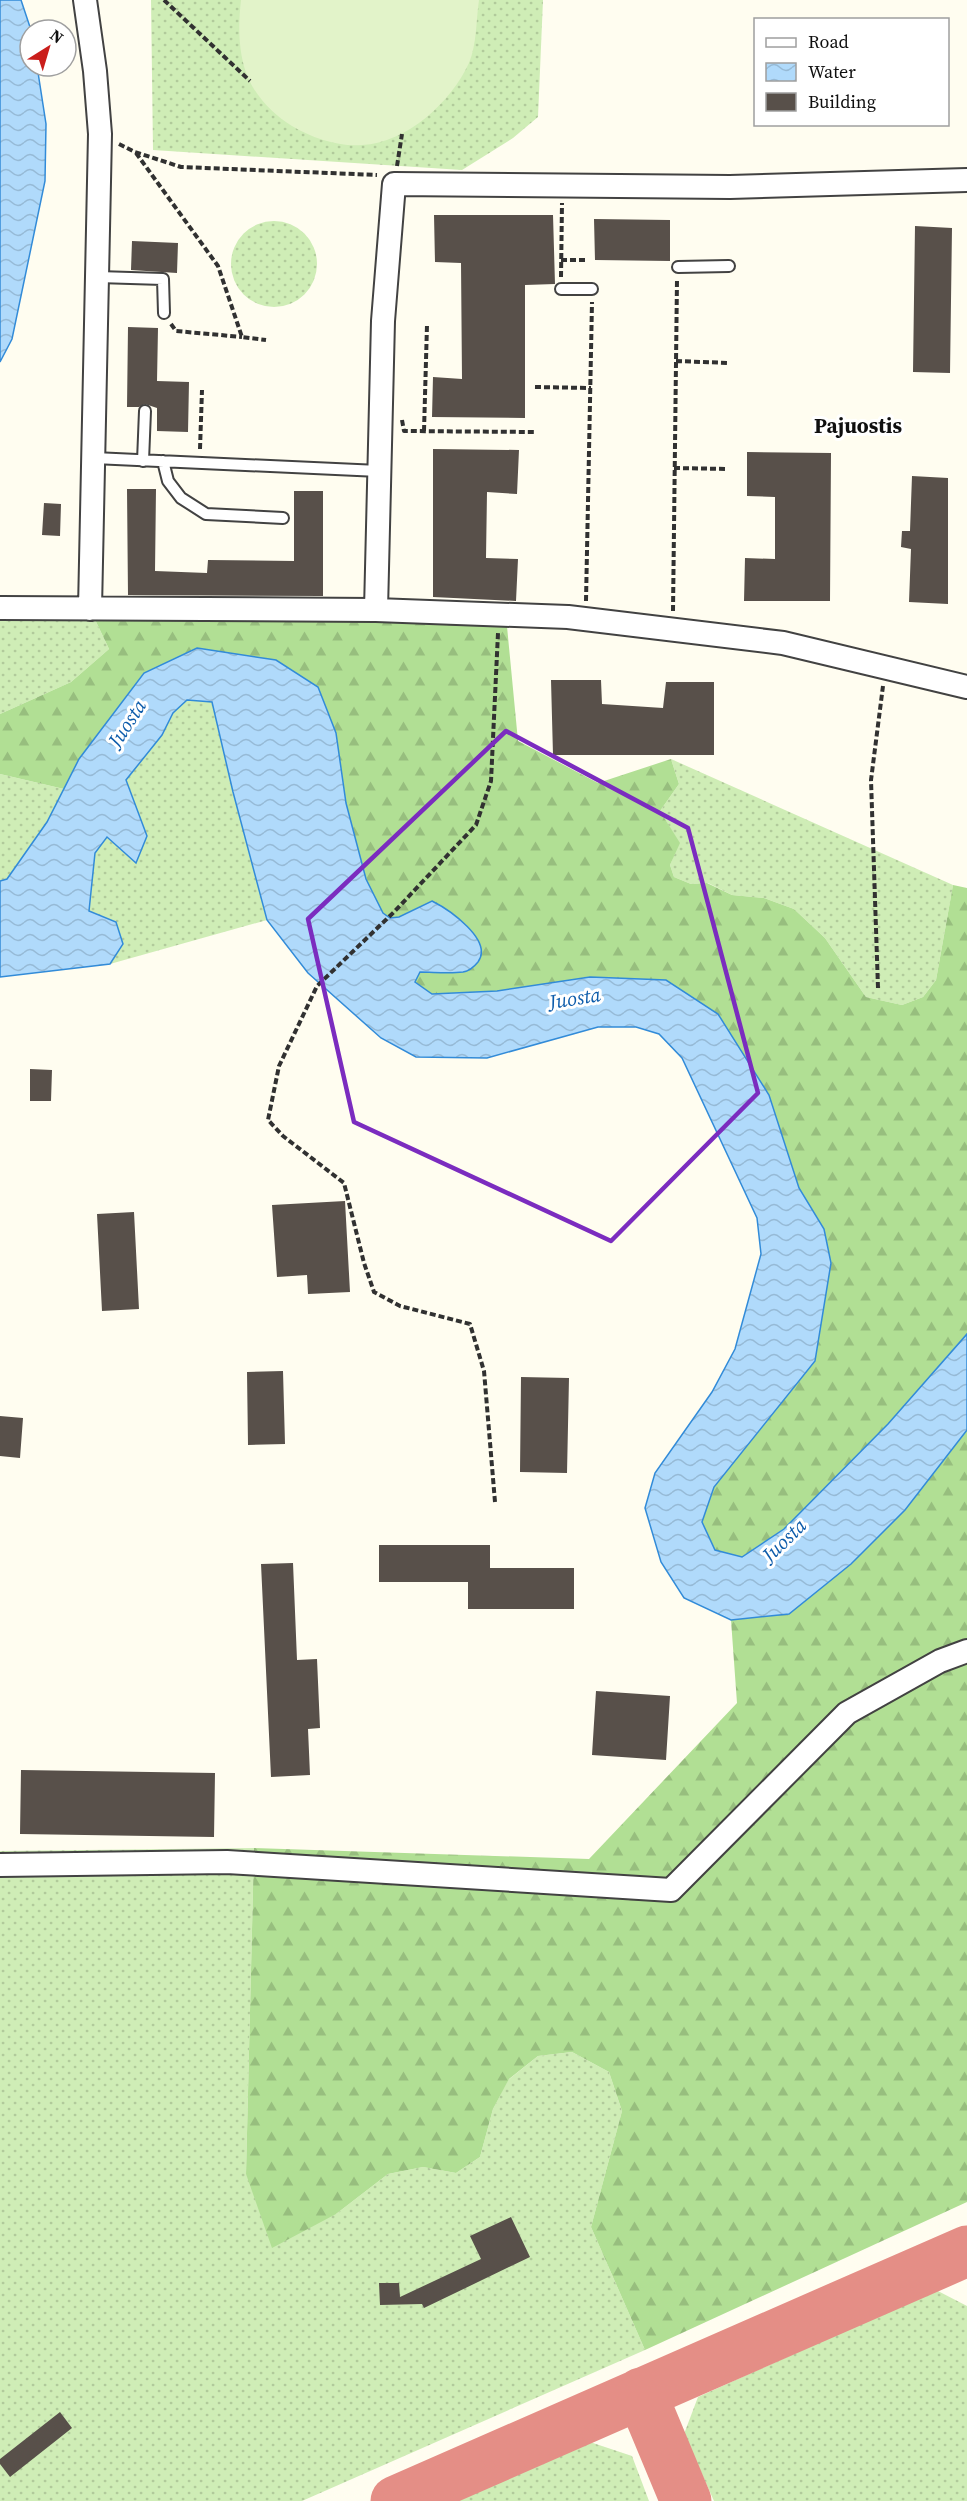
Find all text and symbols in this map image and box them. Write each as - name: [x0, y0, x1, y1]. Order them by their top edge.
- north arrow: [18, 18, 78, 78]
- legend: [754, 18, 949, 126]
- text: N: [46, 24, 69, 49]
- text: Road: [808, 29, 849, 54]
- text: Water: [808, 59, 856, 84]
- text: Building: [808, 89, 876, 114]
- district label: Pajuostis: [814, 411, 902, 440]
- water label: Juosta: [100, 693, 153, 755]
- water label: Juosta: [544, 980, 603, 1016]
- water label: Juosta: [754, 1512, 813, 1570]

